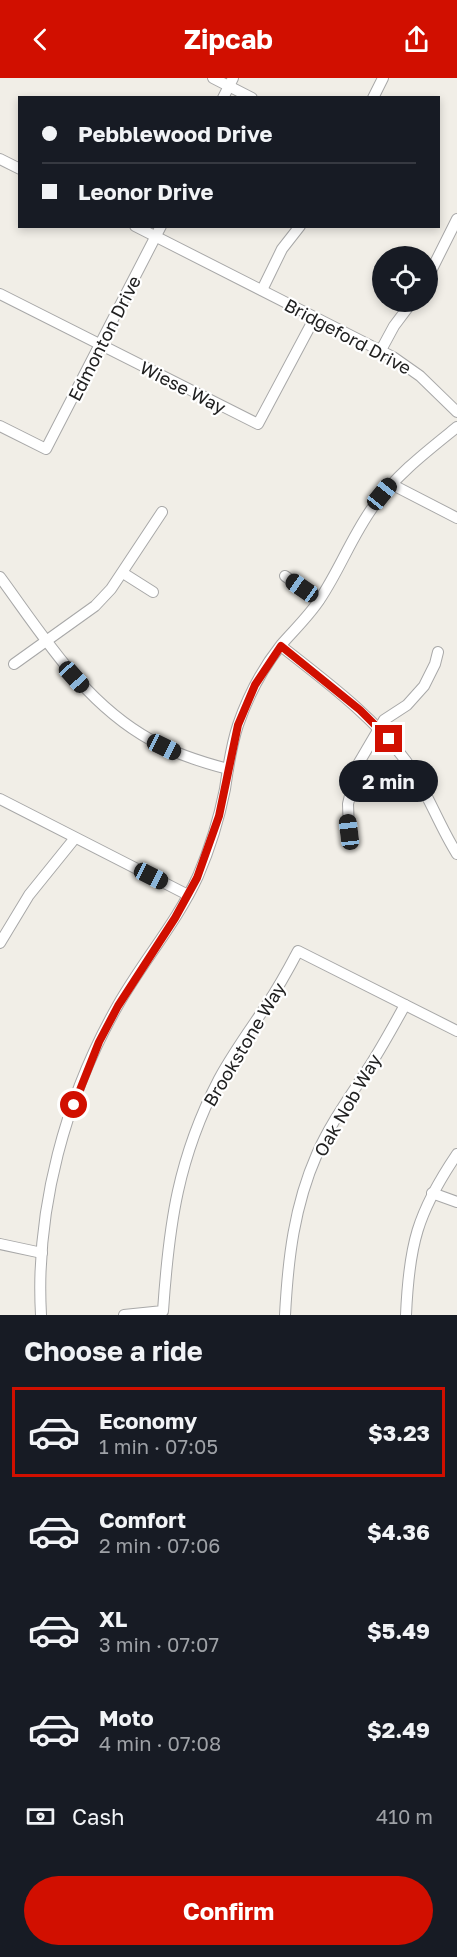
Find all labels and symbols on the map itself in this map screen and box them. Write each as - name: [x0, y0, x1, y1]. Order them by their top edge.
- street label: Edmonton Drive: [63, 272, 145, 404]
- street label: Bridgeford Drive: [281, 293, 415, 379]
- street label: Wiese Way: [136, 356, 230, 418]
- car: [364, 474, 400, 514]
- car: [282, 570, 322, 606]
- car: [55, 658, 93, 696]
- route end: [375, 725, 402, 752]
- car: [144, 731, 184, 763]
- callout: 2 min: [340, 760, 438, 802]
- car: [338, 813, 360, 851]
- car: [131, 860, 171, 892]
- street label: Brookstone Way: [198, 978, 290, 1110]
- street label: Oak Nob Way: [309, 1050, 385, 1160]
- route start: [60, 1091, 87, 1118]

